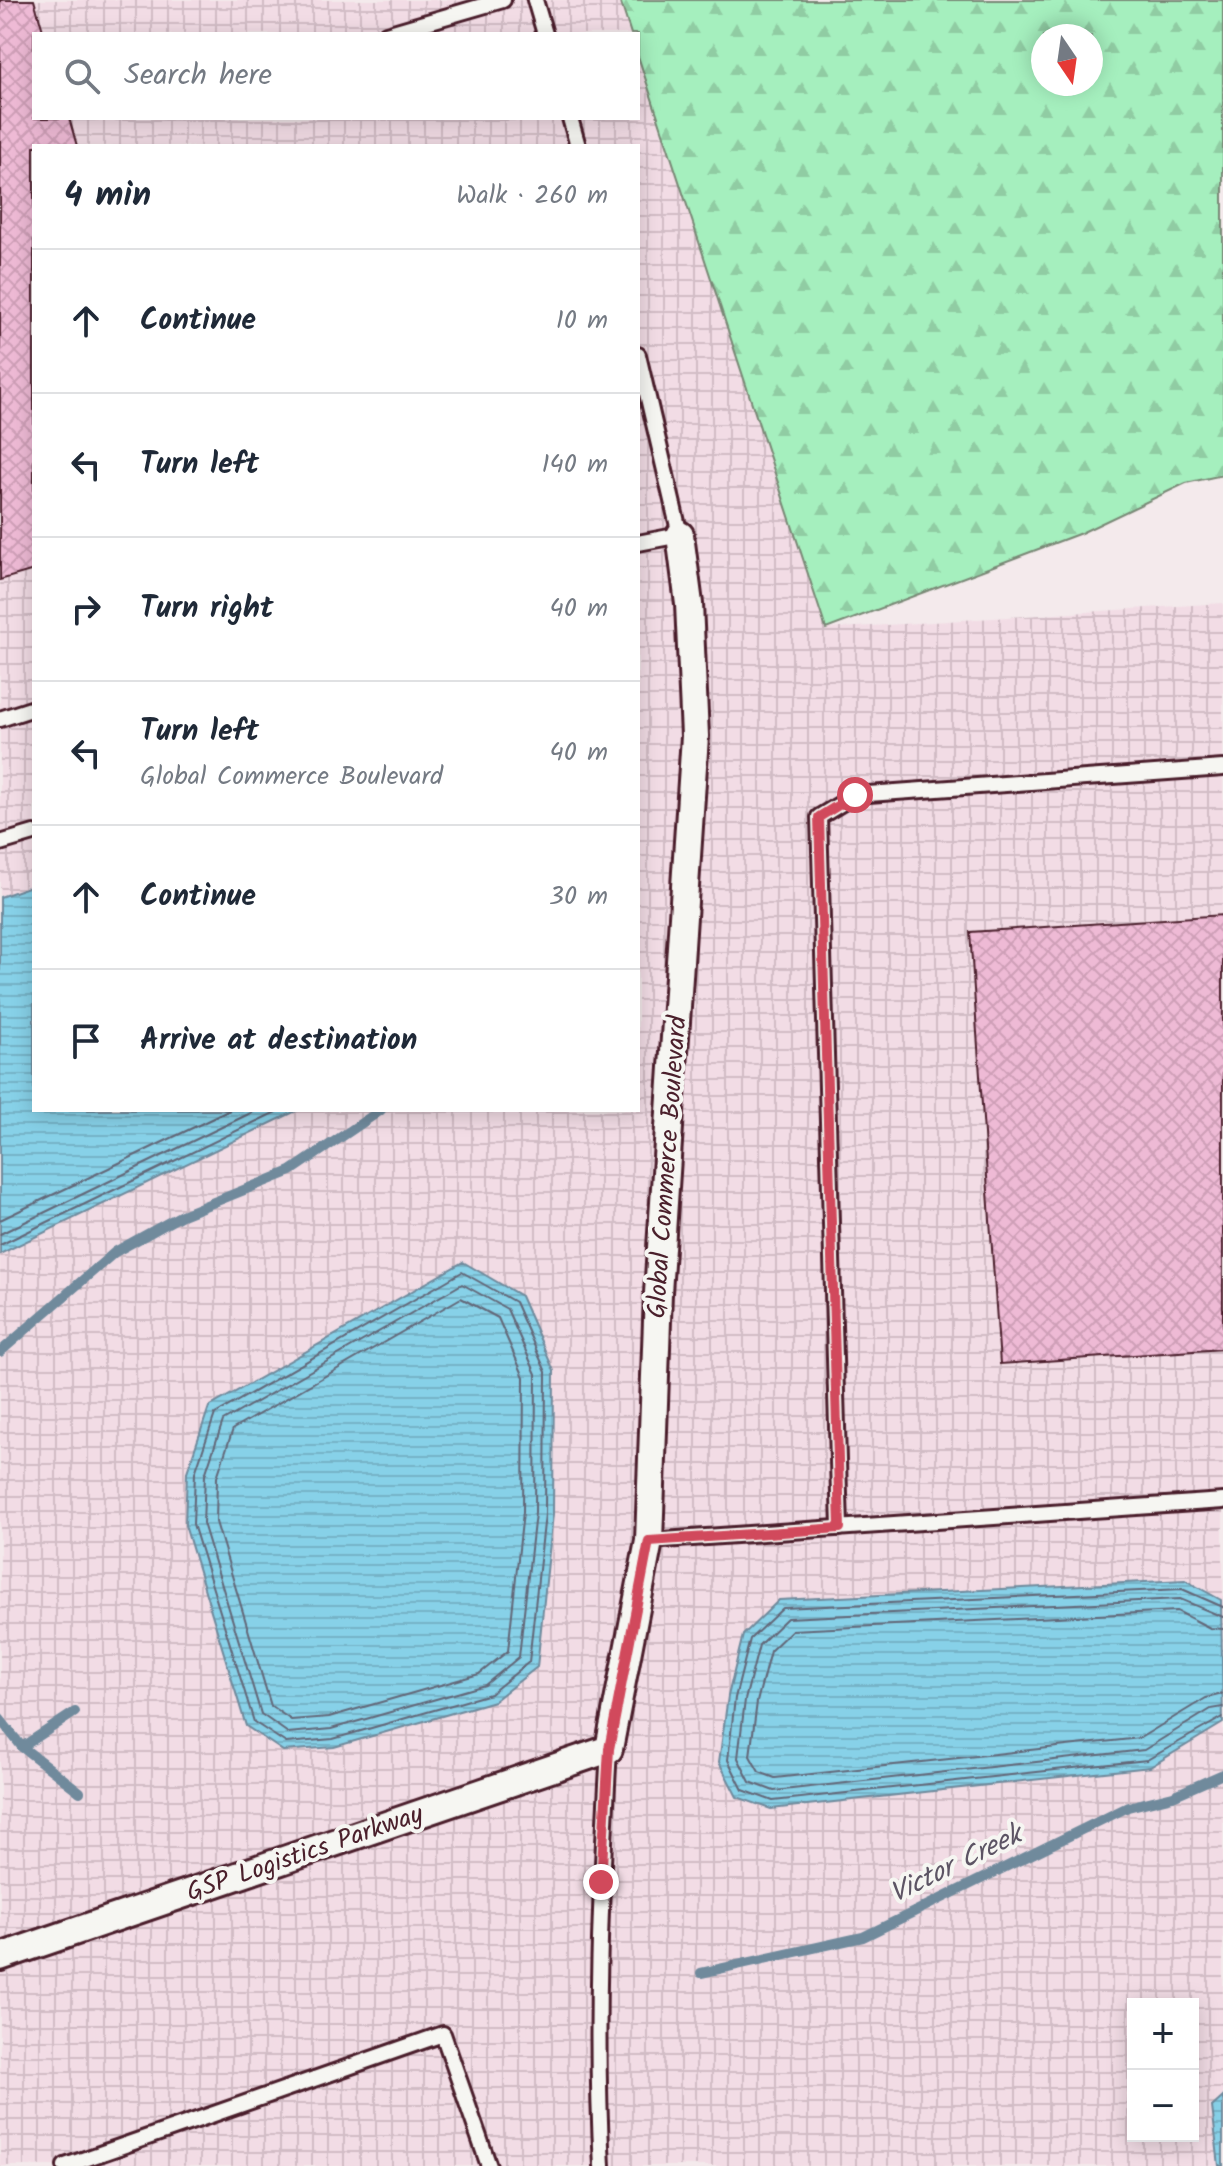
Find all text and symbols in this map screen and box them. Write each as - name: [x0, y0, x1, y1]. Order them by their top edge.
- north arrow: [1031, 24, 1103, 96]
- search box: [32, 32, 640, 120]
- text: Search here: [124, 52, 272, 100]
- icon: search: [60, 54, 104, 98]
- text: 4 min: [64, 169, 151, 223]
- text: Walk · 260 m: [456, 175, 608, 217]
- text: Continue: [140, 297, 256, 345]
- icon: ahead: [64, 299, 108, 343]
- text: 10 m: [556, 300, 608, 342]
- text: Turn left: [140, 441, 259, 489]
- icon: left: [64, 443, 108, 487]
- text: 140 m: [541, 444, 608, 486]
- text: Turn right: [140, 585, 273, 633]
- icon: right: [64, 587, 108, 631]
- text: 40 m: [550, 588, 608, 630]
- text: Turn left: [140, 708, 259, 756]
- icon: left: [64, 731, 108, 775]
- text: 40 m: [550, 732, 608, 774]
- text: Global Commerce Boulevard: [140, 756, 443, 798]
- route start: [837, 777, 873, 813]
- text: Continue: [140, 873, 256, 921]
- icon: ahead: [64, 875, 108, 919]
- text: 30 m: [549, 876, 608, 918]
- street label: Global Commerce Boulevard: [636, 1013, 700, 1320]
- text: Arrive at destination: [140, 1017, 417, 1065]
- icon: arrive: [64, 1019, 108, 1063]
- street label: GSP Logistics Parkway: [181, 1793, 430, 1914]
- water label: Victor Creek: [882, 1812, 1033, 1916]
- route end: [583, 1864, 619, 1900]
- map controls: [1127, 1998, 1199, 2142]
- button: +: [1127, 1998, 1199, 2070]
- button: −: [1127, 2070, 1199, 2142]

